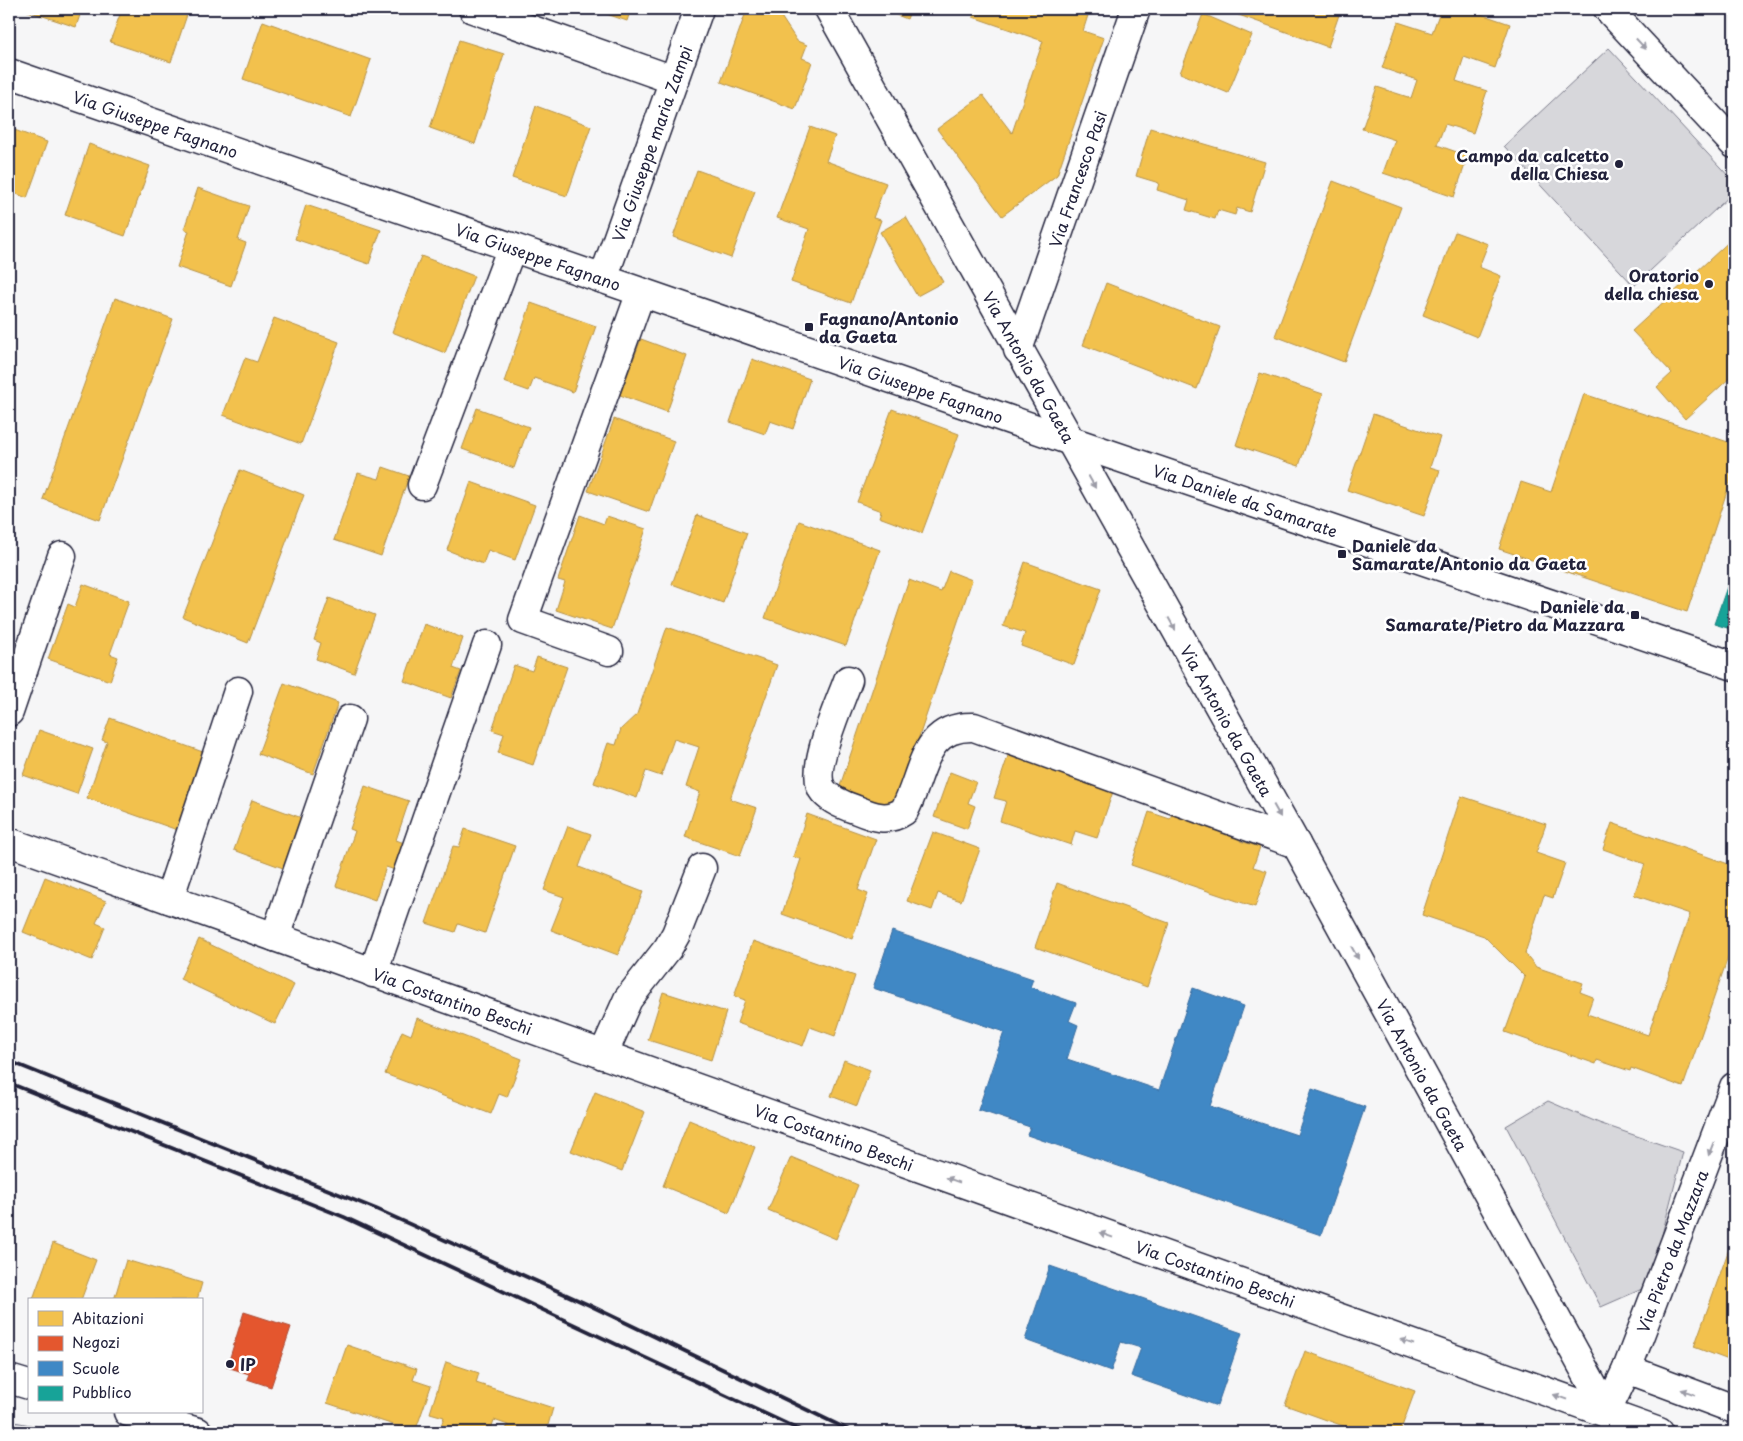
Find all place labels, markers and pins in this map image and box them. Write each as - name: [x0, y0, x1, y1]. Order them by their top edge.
- place label: Campo da calcetto della Chiesa: [1456, 143, 1610, 185]
- marker: Campo da calcetto della Chiesa: [1613, 158, 1625, 170]
- place label: Oratorio della chiesa: [1604, 263, 1700, 305]
- marker: Oratorio della chiesa: [1703, 278, 1715, 290]
- place label: Fagnano/Antonio da Gaeta: [819, 306, 958, 348]
- marker: Fagnano/Antonio da Gaeta: [803, 321, 815, 333]
- place label: Daniele da Samarate/Antonio da Gaeta: [1352, 533, 1587, 575]
- marker: Daniele da Samarate/Antonio da Gaeta: [1336, 548, 1348, 560]
- place label: Daniele da Samarate/Pietro da Mazzara: [1385, 594, 1625, 636]
- marker: Daniele da Samarate/Pietro da Mazzara: [1629, 609, 1641, 621]
- place label: IP: [240, 1352, 256, 1376]
- marker: IP: [224, 1358, 236, 1370]

